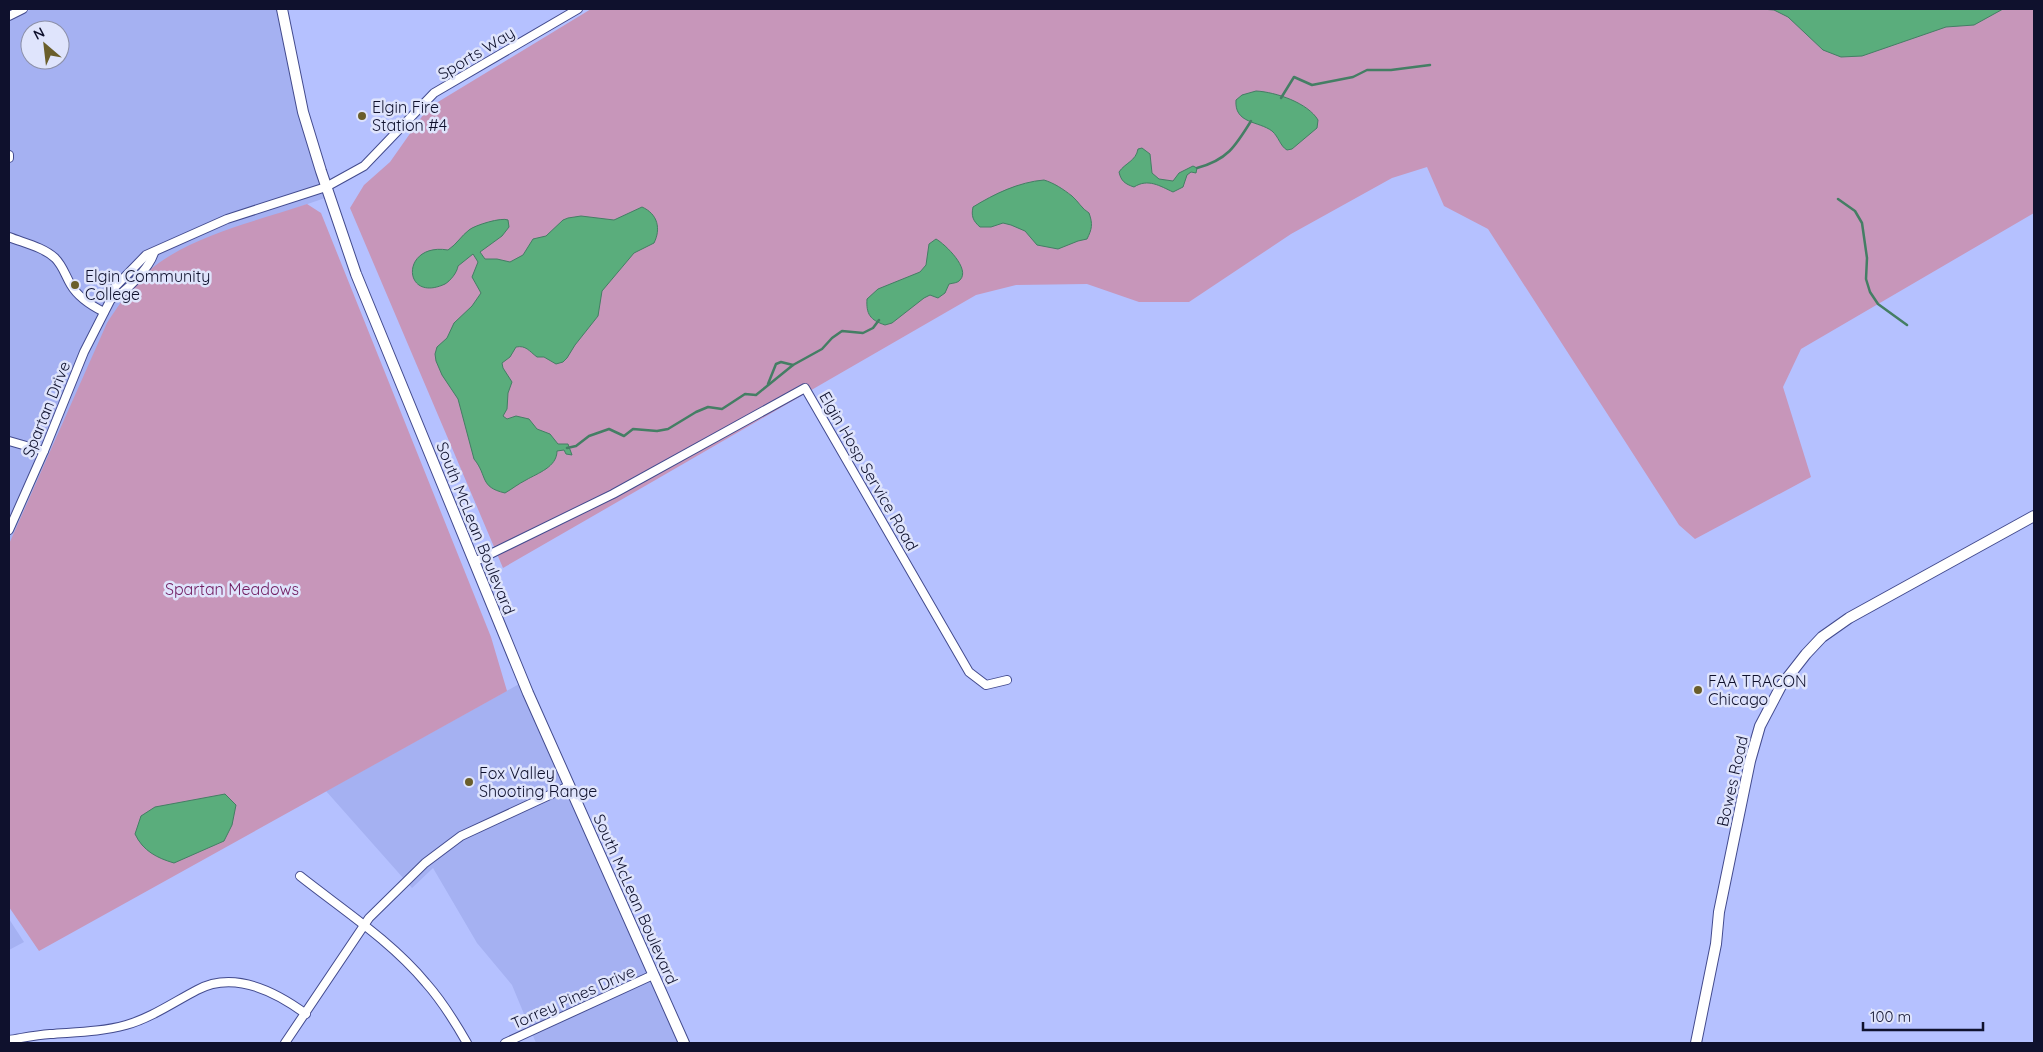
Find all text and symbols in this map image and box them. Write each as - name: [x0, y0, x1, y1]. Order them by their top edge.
- north arrow: [20, 20, 70, 70]
- street label: Sports Way: [434, 22, 518, 84]
- text: N: [30, 23, 48, 44]
- place label: Elgin Fire Station #4: [372, 97, 447, 135]
- marker: Elgin Fire Station #4: [356, 110, 368, 122]
- place label: Elgin Community College: [85, 266, 210, 304]
- marker: Elgin Community College: [69, 279, 81, 291]
- street label: Spartan Drive: [18, 358, 74, 460]
- street label: Elgin Hosp Service Road: [815, 388, 923, 554]
- street label: South McLean Boulevard: [432, 439, 520, 617]
- park label: Spartan Meadows: [165, 579, 299, 599]
- place label: FAA TRACON Chicago: [1708, 671, 1807, 709]
- marker: FAA TRACON Chicago: [1692, 684, 1704, 696]
- street label: Bowes Road: [1712, 734, 1752, 828]
- place label: Fox Valley Shooting Range: [479, 763, 597, 801]
- marker: Fox Valley Shooting Range: [463, 776, 475, 788]
- street label: South McLean Boulevard: [589, 811, 683, 987]
- street label: Torrey Pines Drive: [508, 961, 638, 1033]
- scale bar: [1863, 1000, 1983, 1032]
- text: 100 m: [1870, 1007, 1911, 1026]

